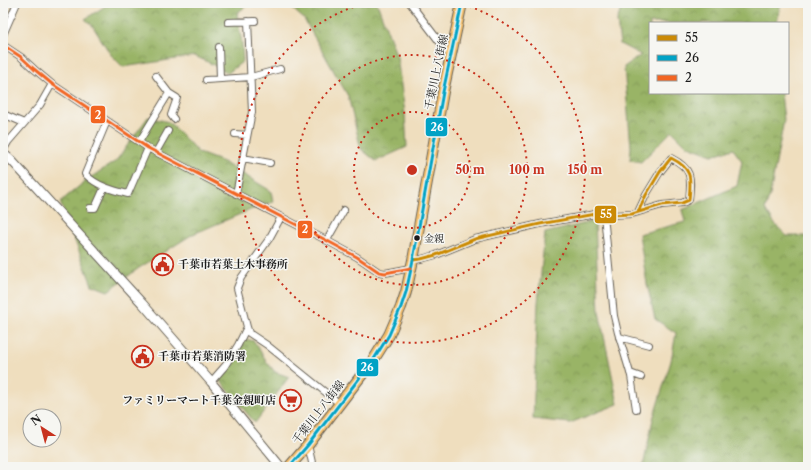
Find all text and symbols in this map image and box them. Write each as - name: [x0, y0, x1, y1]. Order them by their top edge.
- legend: [649, 22, 789, 94]
- text: 55: [685, 30, 698, 45]
- street label: 千葉川上八街線: [421, 33, 451, 111]
- text: 26: [685, 50, 699, 65]
- text: 2: [685, 70, 692, 85]
- line badge: 2: [90, 105, 106, 124]
- text: 2: [95, 108, 102, 122]
- line badge: 26: [425, 117, 448, 137]
- text: 26: [430, 120, 444, 134]
- text: 50 m: [455, 162, 485, 177]
- text: 100 m: [509, 162, 545, 177]
- text: 150 m: [568, 162, 602, 177]
- centre of rings: [405, 163, 419, 177]
- line badge: 55: [594, 205, 617, 224]
- text: 55: [600, 207, 612, 221]
- line badge: 2: [297, 220, 313, 239]
- text: 2: [302, 222, 309, 236]
- place label: 金親: [424, 232, 444, 245]
- marker: 金親: [412, 233, 422, 243]
- public building icon: 千葉市若葉土木事務所: [150, 251, 176, 277]
- place label: 千葉市若葉土木事務所: [178, 257, 288, 271]
- public building icon: 千葉市若葉消防署: [129, 343, 155, 369]
- place label: 千葉市若葉消防署: [158, 349, 246, 363]
- line badge: 26: [356, 358, 379, 377]
- text: 26: [360, 360, 374, 374]
- street label: 千葉川上八街線: [289, 377, 347, 447]
- supermarket icon: ファミリーマート千葉金親町店: [278, 387, 304, 413]
- place label: ファミリーマート千葉金親町店: [122, 393, 276, 407]
- north arrow: [22, 408, 62, 448]
- text: N: [28, 411, 44, 428]

